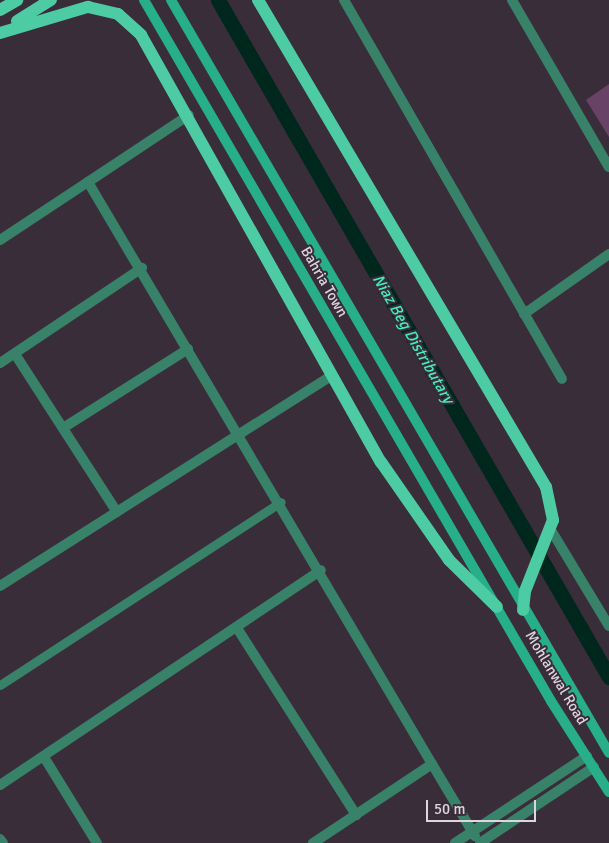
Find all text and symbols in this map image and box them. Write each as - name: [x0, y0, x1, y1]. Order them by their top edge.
- street label: Bahria Town: [297, 244, 351, 320]
- water label: Niaz Beg Distributary: [368, 271, 458, 407]
- street label: Mohlanwal Road: [521, 628, 591, 728]
- scale bar: [429, 790, 539, 822]
- text: 50 m: [434, 800, 465, 818]

